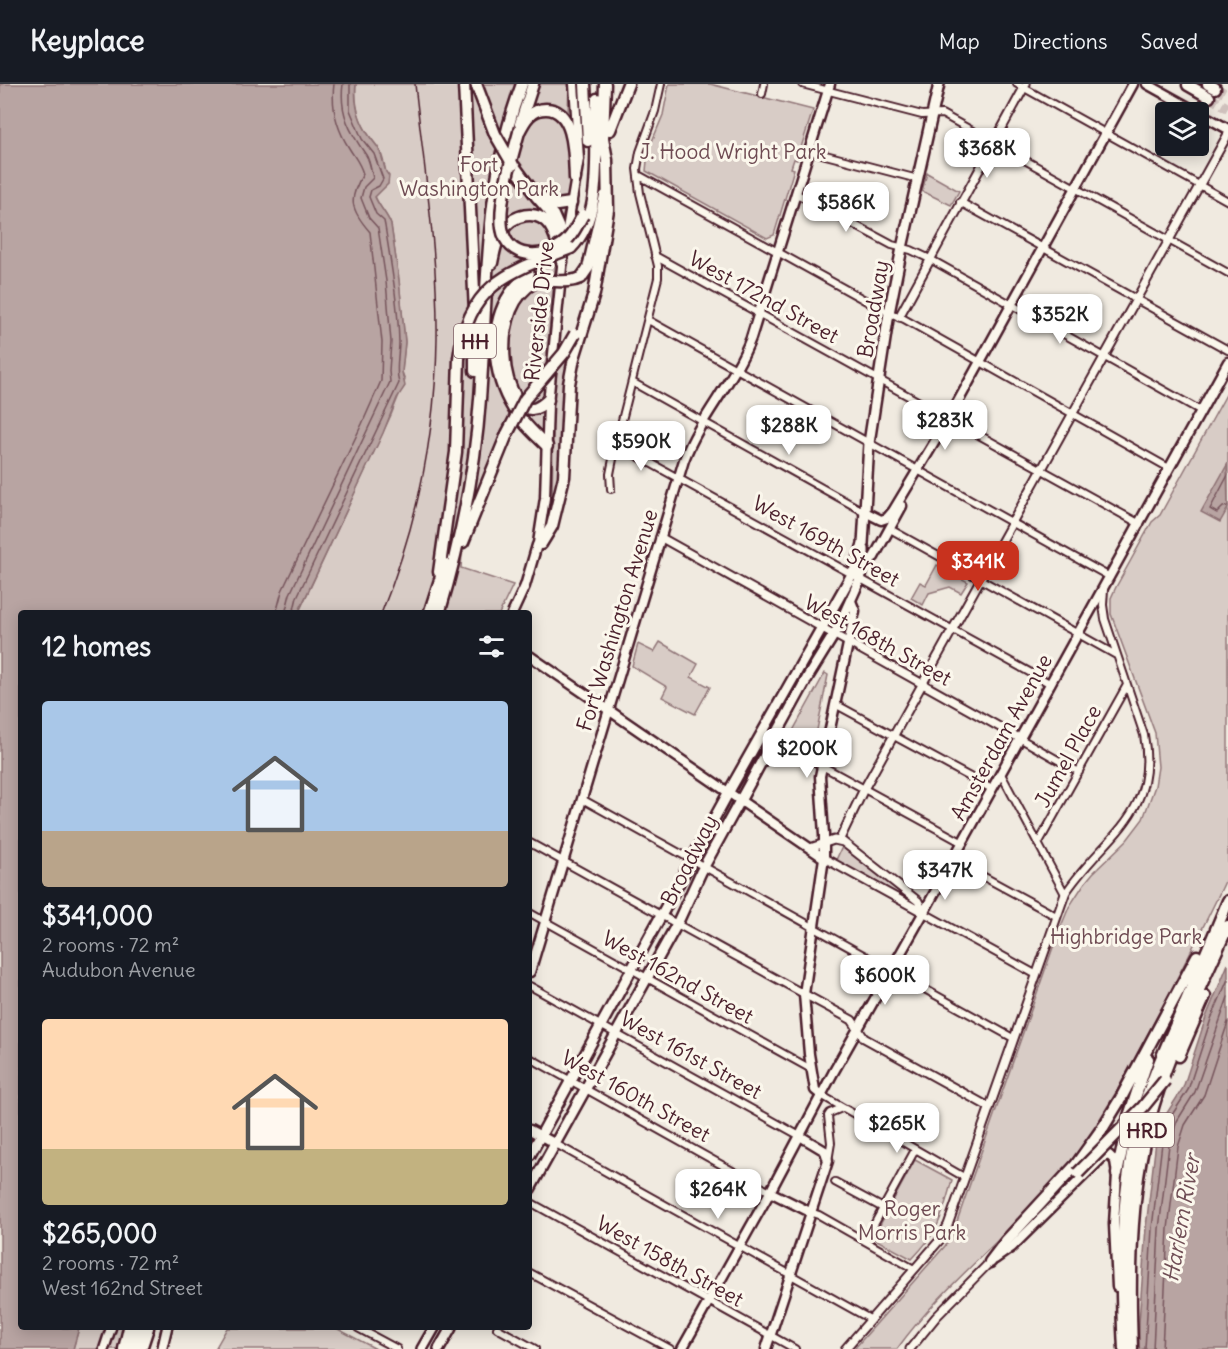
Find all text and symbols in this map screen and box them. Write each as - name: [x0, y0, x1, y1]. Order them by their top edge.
- text: Keyplace: [30, 23, 145, 59]
- text: Map: [939, 28, 980, 55]
- text: Directions: [1013, 28, 1107, 55]
- text: Saved: [1140, 28, 1198, 55]
- map controls: [1155, 102, 1209, 156]
- button: layers: [1155, 102, 1209, 156]
- pin: $368K: [945, 128, 1029, 179]
- text: $368K: [958, 135, 1016, 160]
- park label: J. Hood Wright Park: [640, 138, 826, 165]
- park label: Fort Washington Park: [399, 151, 559, 202]
- pin: $586K: [804, 182, 888, 233]
- text: $586K: [817, 189, 875, 214]
- street label: Riverside Drive: [518, 240, 560, 382]
- street label: West 172nd Street: [684, 245, 844, 349]
- street label: Broadway: [851, 258, 895, 360]
- pin: $352K: [1018, 294, 1102, 345]
- text: $352K: [1031, 301, 1089, 326]
- road number: HH: [454, 324, 496, 358]
- pin: $283K: [903, 400, 987, 451]
- pin: $288K: [747, 405, 831, 456]
- text: $283K: [916, 407, 974, 432]
- text: $288K: [760, 412, 818, 437]
- pin: $590K: [599, 421, 683, 472]
- text: $590K: [611, 428, 671, 453]
- street label: West 169th Street: [748, 489, 904, 593]
- street label: Fort Washington Avenue: [570, 506, 664, 734]
- pin: $341K: [936, 541, 1020, 592]
- text: $341K: [951, 548, 1005, 573]
- street label: West 168th Street: [800, 588, 956, 692]
- text: 12 homes: [42, 630, 151, 663]
- icon: filters: [475, 630, 508, 663]
- street label: Amsterdam Avenue: [944, 649, 1058, 825]
- street label: Jumel Place: [1029, 700, 1107, 812]
- pin: $200K: [765, 728, 849, 779]
- text: $200K: [777, 735, 837, 760]
- icon: home: [221, 740, 329, 848]
- street label: Broadway: [655, 810, 723, 910]
- pin: $347K: [903, 850, 987, 901]
- text: $347K: [917, 857, 973, 882]
- text: $341,000: [42, 899, 153, 932]
- park label: Highbridge Park: [1050, 923, 1202, 950]
- street label: West 162nd Street: [598, 924, 758, 1030]
- text: 2 rooms · 72 m²: [42, 932, 179, 957]
- pin: $600K: [843, 955, 927, 1006]
- text: Audubon Avenue: [42, 957, 196, 982]
- text: $600K: [854, 962, 916, 987]
- street label: West 161st Street: [615, 1005, 767, 1105]
- street label: West 160th Street: [557, 1044, 715, 1148]
- icon: home: [221, 1058, 329, 1166]
- pin: $265K: [855, 1103, 939, 1154]
- text: $265K: [868, 1110, 926, 1135]
- road number: HRD: [1120, 1113, 1174, 1147]
- water label: Harlem River: [1156, 1149, 1207, 1284]
- pin: $264K: [676, 1169, 760, 1220]
- text: $264K: [689, 1176, 747, 1201]
- park label: Roger Morris Park: [858, 1195, 966, 1246]
- street label: West 158th Street: [592, 1209, 748, 1313]
- text: $265,000: [42, 1217, 157, 1250]
- text: 2 rooms · 72 m²: [42, 1250, 179, 1275]
- text: West 162nd Street: [42, 1275, 203, 1300]

